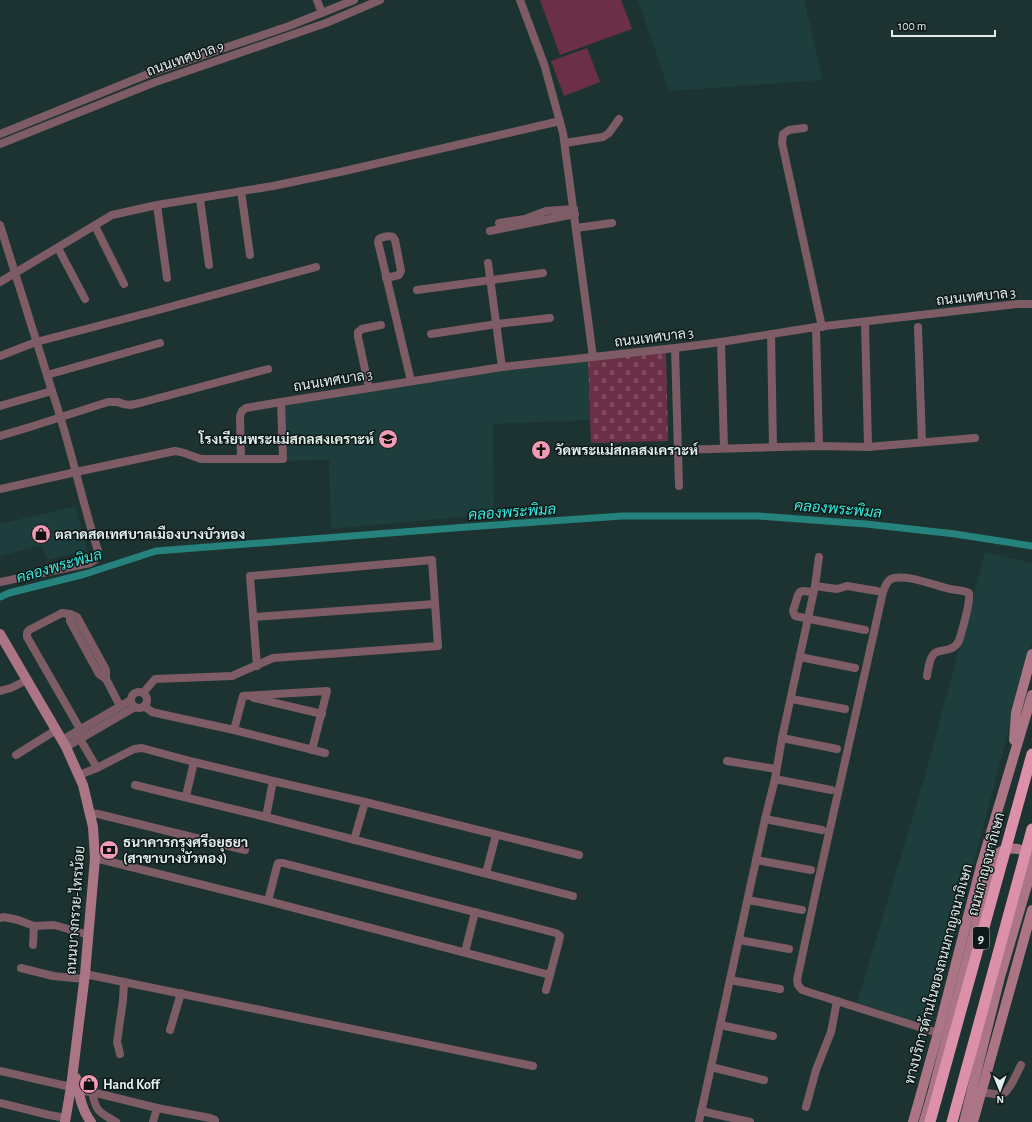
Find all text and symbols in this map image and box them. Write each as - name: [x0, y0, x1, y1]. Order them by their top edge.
- scale bar: [892, 12, 995, 38]
- text: 100 m: [898, 20, 926, 32]
- street label: ถนนเทศบาล 9: [145, 39, 226, 79]
- street label: ถนนเทศบาล 3: [936, 286, 1017, 308]
- street label: ถนนเทศบาล 3: [614, 326, 695, 350]
- street label: ถนนเทศบาล 3: [293, 368, 374, 394]
- school or university icon: โรงเรียนพระแม่สกลสงเคราะห์: [377, 428, 399, 450]
- place label: โรงเรียนพระแม่สกลสงเคราะห์: [198, 430, 375, 447]
- church icon: วัดพระแม่สกลสงเคราะห์: [530, 439, 552, 461]
- place label: วัดพระแม่สกลสงเคราะห์: [555, 441, 699, 458]
- water label: คลองพระพิมล: [793, 496, 883, 521]
- water label: คลองพระพิมล: [467, 500, 557, 523]
- shop icon: ตลาดสดเทศบาลเมืองบางบัวทอง: [30, 523, 52, 545]
- place label: ตลาดสดเทศบาลเมืองบางบัวทอง: [55, 525, 245, 542]
- water label: คลองพระพิมล: [14, 545, 104, 586]
- street label: ถนนกาญจนาภิเษก: [964, 811, 1008, 918]
- place label: ธนาคารกรุงศรีอยุธยา (สาขาบางบัวทอง): [123, 833, 248, 866]
- bank icon: ธนาคารกรุงศรีอยุธยา (สาขาบางบัวทอง): [98, 839, 120, 861]
- street label: ถนนบางกรวย-ไทรน้อย: [62, 845, 87, 975]
- street label: ทางบริการด้านในของถนนกาญจนาภิเษก: [900, 862, 976, 1086]
- road number: 9: [973, 927, 989, 949]
- north arrow: [980, 1070, 1020, 1110]
- shop icon: Hand Koff: [78, 1073, 100, 1095]
- place label: Hand Koff: [103, 1078, 161, 1092]
- text: N: [996, 1094, 1004, 1105]

